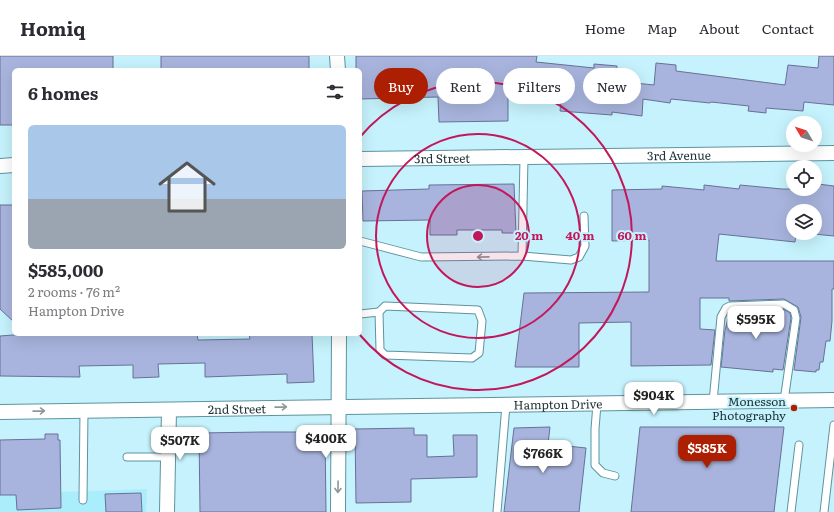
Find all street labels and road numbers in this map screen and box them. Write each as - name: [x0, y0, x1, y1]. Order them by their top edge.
- street label: 3rd Avenue: [647, 146, 711, 164]
- street label: 3rd Street: [414, 149, 470, 167]
- street label: Hampton Drive: [513, 394, 602, 414]
- street label: 2nd Street: [208, 399, 266, 418]

